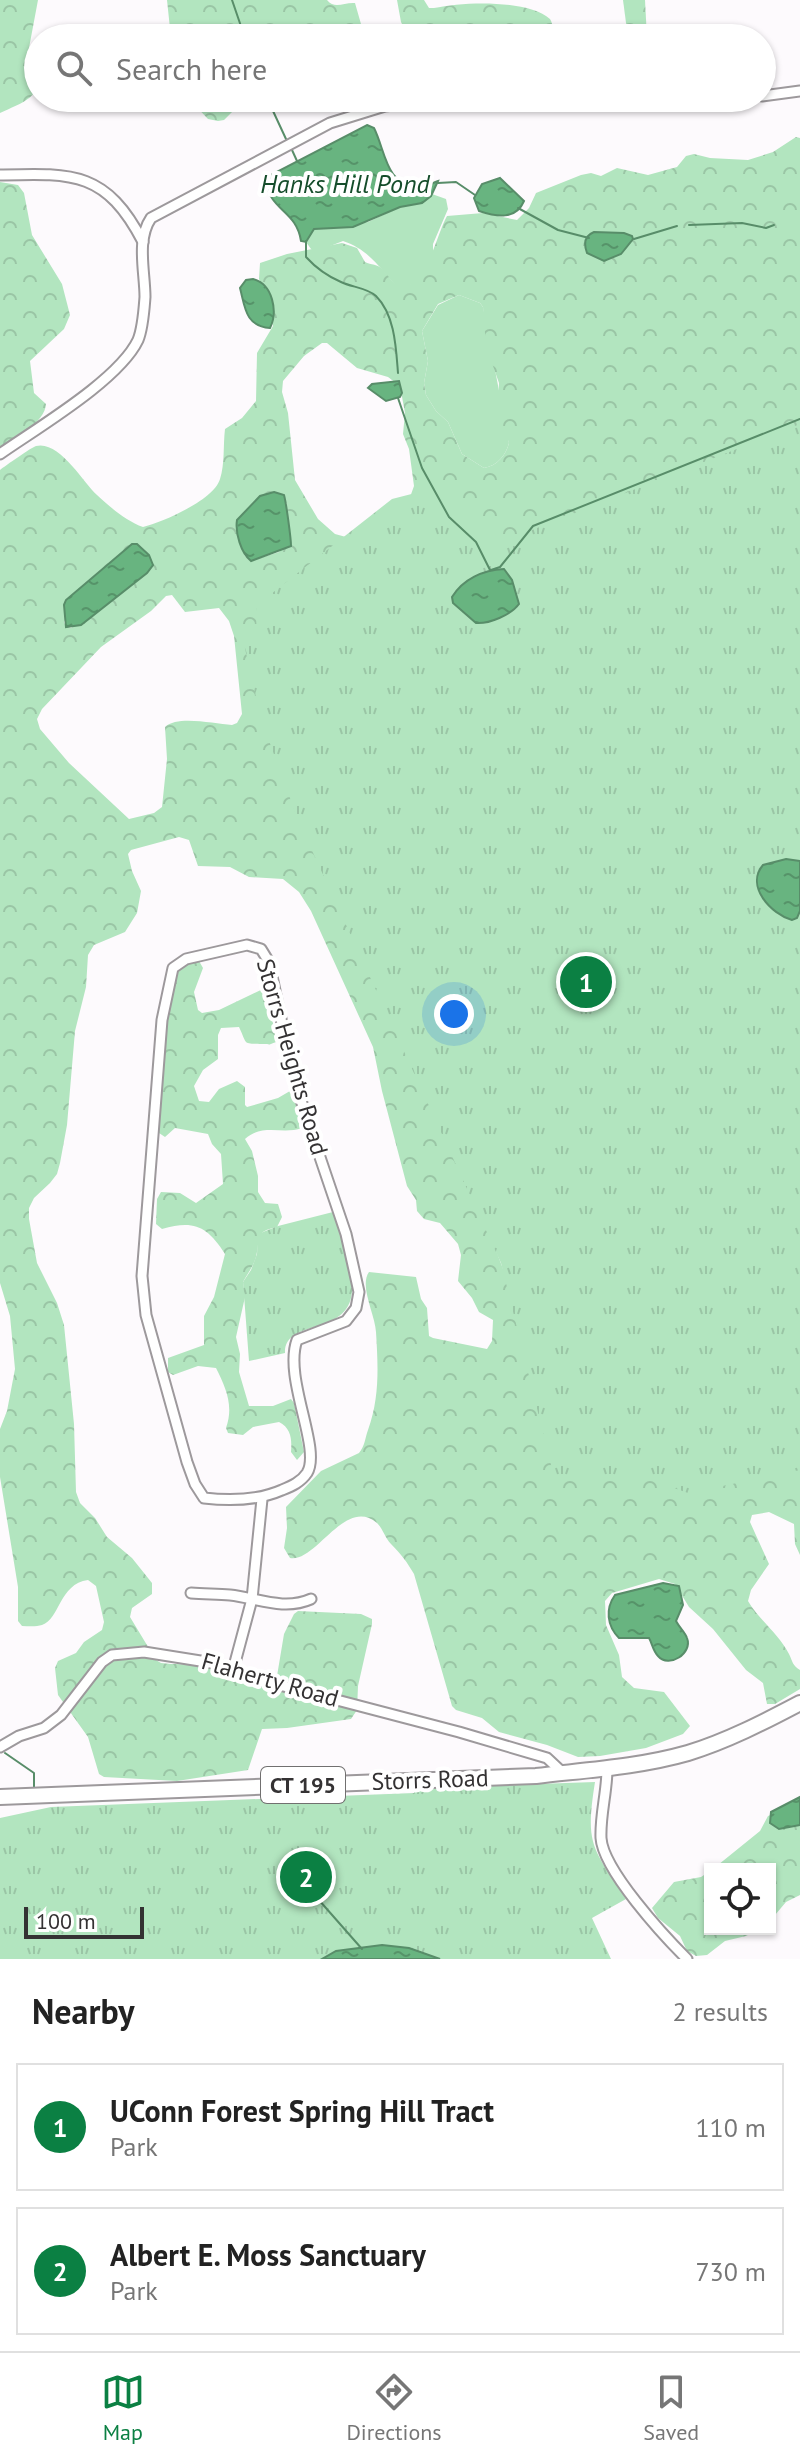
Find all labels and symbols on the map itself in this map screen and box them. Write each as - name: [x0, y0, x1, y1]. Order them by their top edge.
- water label: Hanks Hill Pond: [260, 167, 431, 200]
- pin: 1: [560, 952, 612, 1012]
- street label: Storrs Heights Road: [250, 955, 335, 1158]
- your location: [434, 994, 474, 1034]
- street label: Flaherty Road: [198, 1645, 342, 1714]
- street label: Storrs Road: [371, 1762, 489, 1797]
- road number: CT 195: [261, 1767, 345, 1803]
- pin: 2: [280, 1847, 332, 1907]
- scale bar: [24, 1903, 144, 1939]

